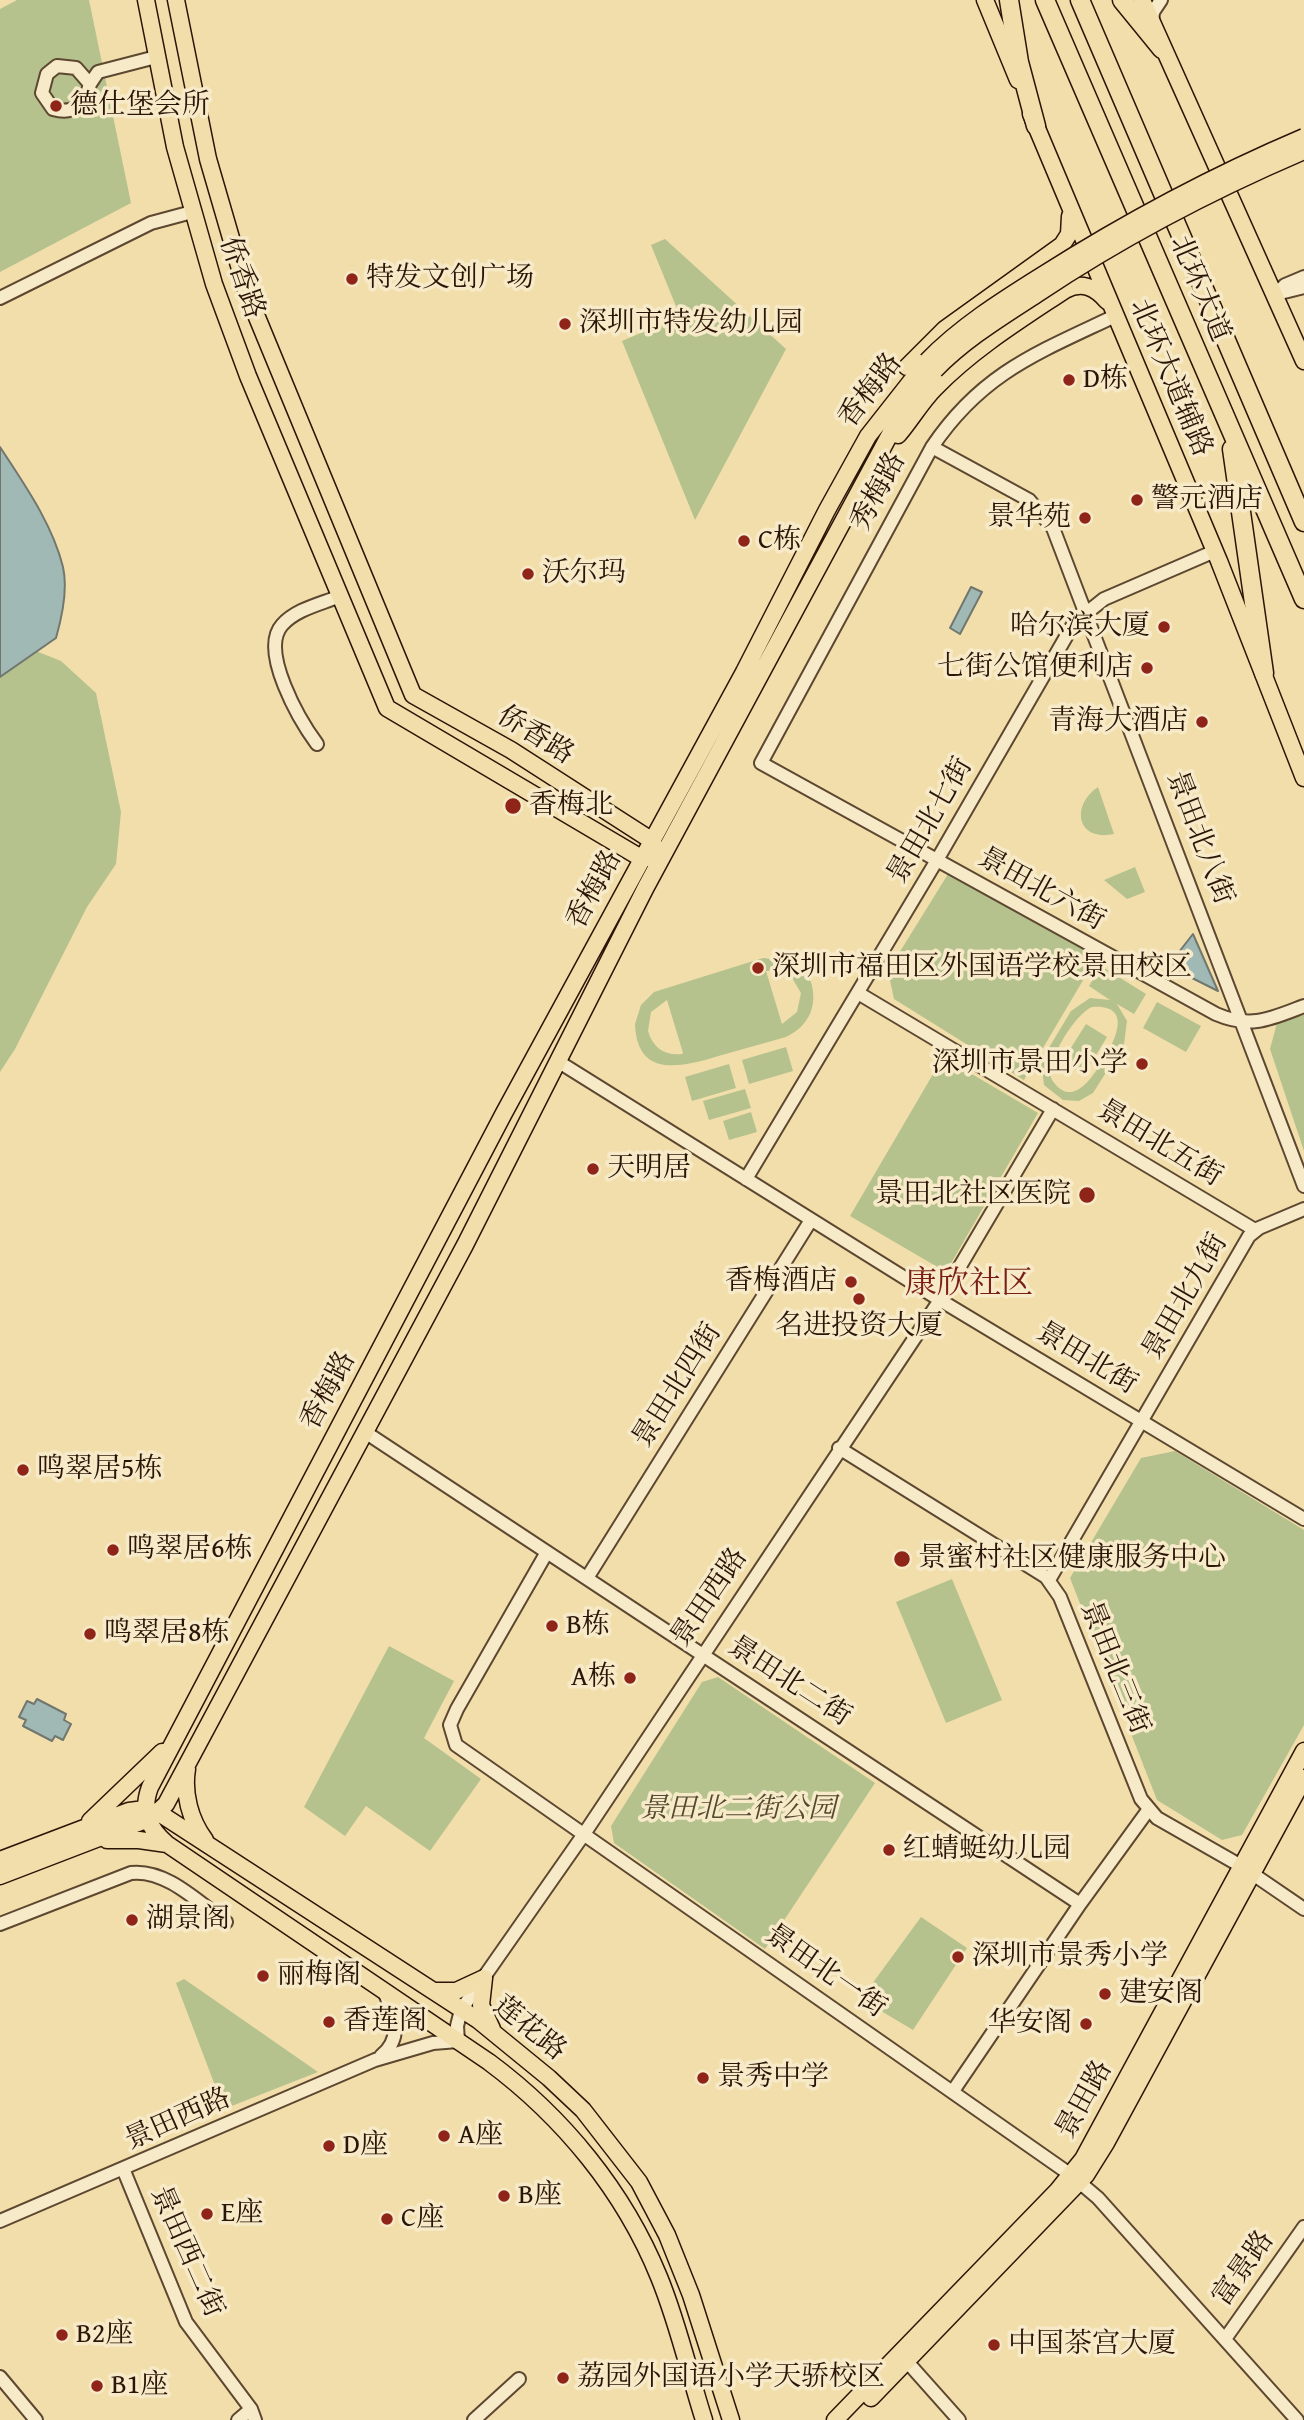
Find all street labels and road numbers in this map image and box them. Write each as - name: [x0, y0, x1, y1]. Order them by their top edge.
- street label: 北环大道: [1162, 231, 1236, 347]
- street label: 侨香路: [211, 233, 271, 323]
- street label: 北环大道辅路: [1122, 294, 1218, 462]
- street label: 香梅路: [832, 347, 910, 435]
- street label: 秀梅路: [844, 447, 914, 537]
- street label: 侨香路: [490, 699, 580, 773]
- street label: 景田北七街: [881, 752, 981, 890]
- street label: 景田北八街: [1158, 767, 1240, 909]
- street label: 景田北六街: [972, 841, 1110, 939]
- street label: 香梅路: [560, 845, 630, 935]
- street label: 景田北五街: [1090, 1094, 1228, 1194]
- street label: 景田北九街: [1136, 1228, 1236, 1366]
- street label: 景田北街: [1029, 1316, 1143, 1402]
- street label: 景田北四街: [627, 1318, 729, 1454]
- street label: 香梅路: [294, 1346, 364, 1436]
- street label: 景田西路: [665, 1542, 755, 1654]
- street label: 景田北三街: [1072, 1597, 1156, 1739]
- street label: 景田北二街: [721, 1630, 857, 1734]
- street label: 景田北一街: [758, 1918, 892, 2026]
- street label: 莲花路: [486, 1990, 572, 2068]
- street label: 景田路: [1050, 2055, 1120, 2145]
- street label: 景田西路: [120, 2082, 236, 2158]
- street label: 景田西二街: [142, 2181, 230, 2323]
- street label: 富景路: [1206, 2225, 1282, 2313]

